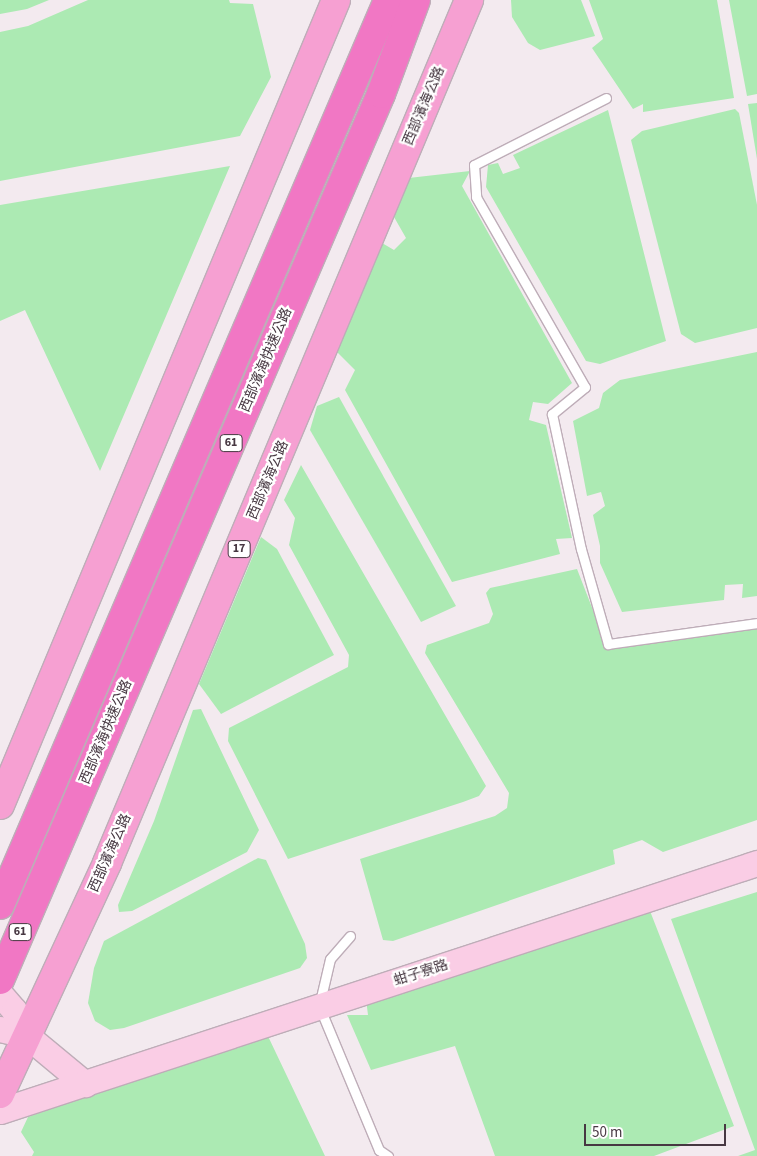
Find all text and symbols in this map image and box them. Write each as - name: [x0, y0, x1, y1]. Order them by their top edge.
- street label: 西部濱海公路: [400, 64, 448, 148]
- street label: 西部濱海快速公路: [236, 305, 296, 415]
- road number: 61: [218, 433, 244, 452]
- street label: 西部濱海公路: [244, 438, 292, 522]
- road number: 17: [226, 540, 252, 558]
- street label: 西部濱海快速公路: [76, 677, 136, 787]
- street label: 西部濱海公路: [85, 811, 135, 895]
- road number: 61: [8, 922, 32, 942]
- street label: 蚶子寮路: [392, 956, 450, 990]
- scale bar: [587, 1114, 730, 1146]
- text: 50 m: [592, 1122, 622, 1143]

